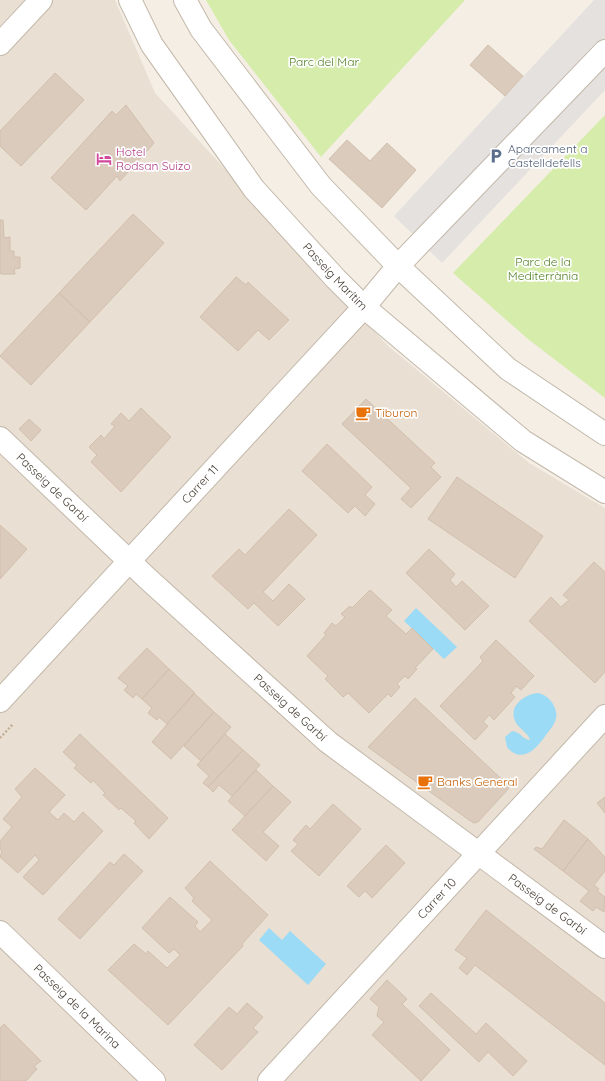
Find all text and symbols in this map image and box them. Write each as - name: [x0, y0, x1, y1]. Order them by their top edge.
- park label: Parc del Mar: [289, 54, 359, 69]
- place label: Aparcament a Castelldefells: [508, 141, 587, 170]
- place label: Hotel Rodsan Suizo: [116, 144, 191, 173]
- parking icon: Aparcament a Castelldefells: [487, 147, 505, 165]
- hotel icon: Hotel Rodsan Suizo: [95, 150, 113, 168]
- street label: Passeig Marítim: [300, 239, 371, 313]
- park label: Parc de la Mediterrània: [508, 254, 578, 283]
- cafe icon: Tiburon: [354, 404, 372, 422]
- place label: Tiburon: [375, 405, 417, 420]
- street label: Passeig de Garbí: [13, 450, 92, 525]
- street label: Carrer 11: [178, 461, 222, 507]
- street label: Passeig de Garbí: [251, 670, 330, 744]
- cafe icon: Banks General: [416, 773, 434, 791]
- place label: Banks General: [437, 774, 518, 789]
- street label: Passeig de Garbí: [506, 870, 590, 938]
- street label: Carrer 10: [414, 875, 459, 922]
- street label: Passeig de la Marina: [31, 961, 124, 1051]

